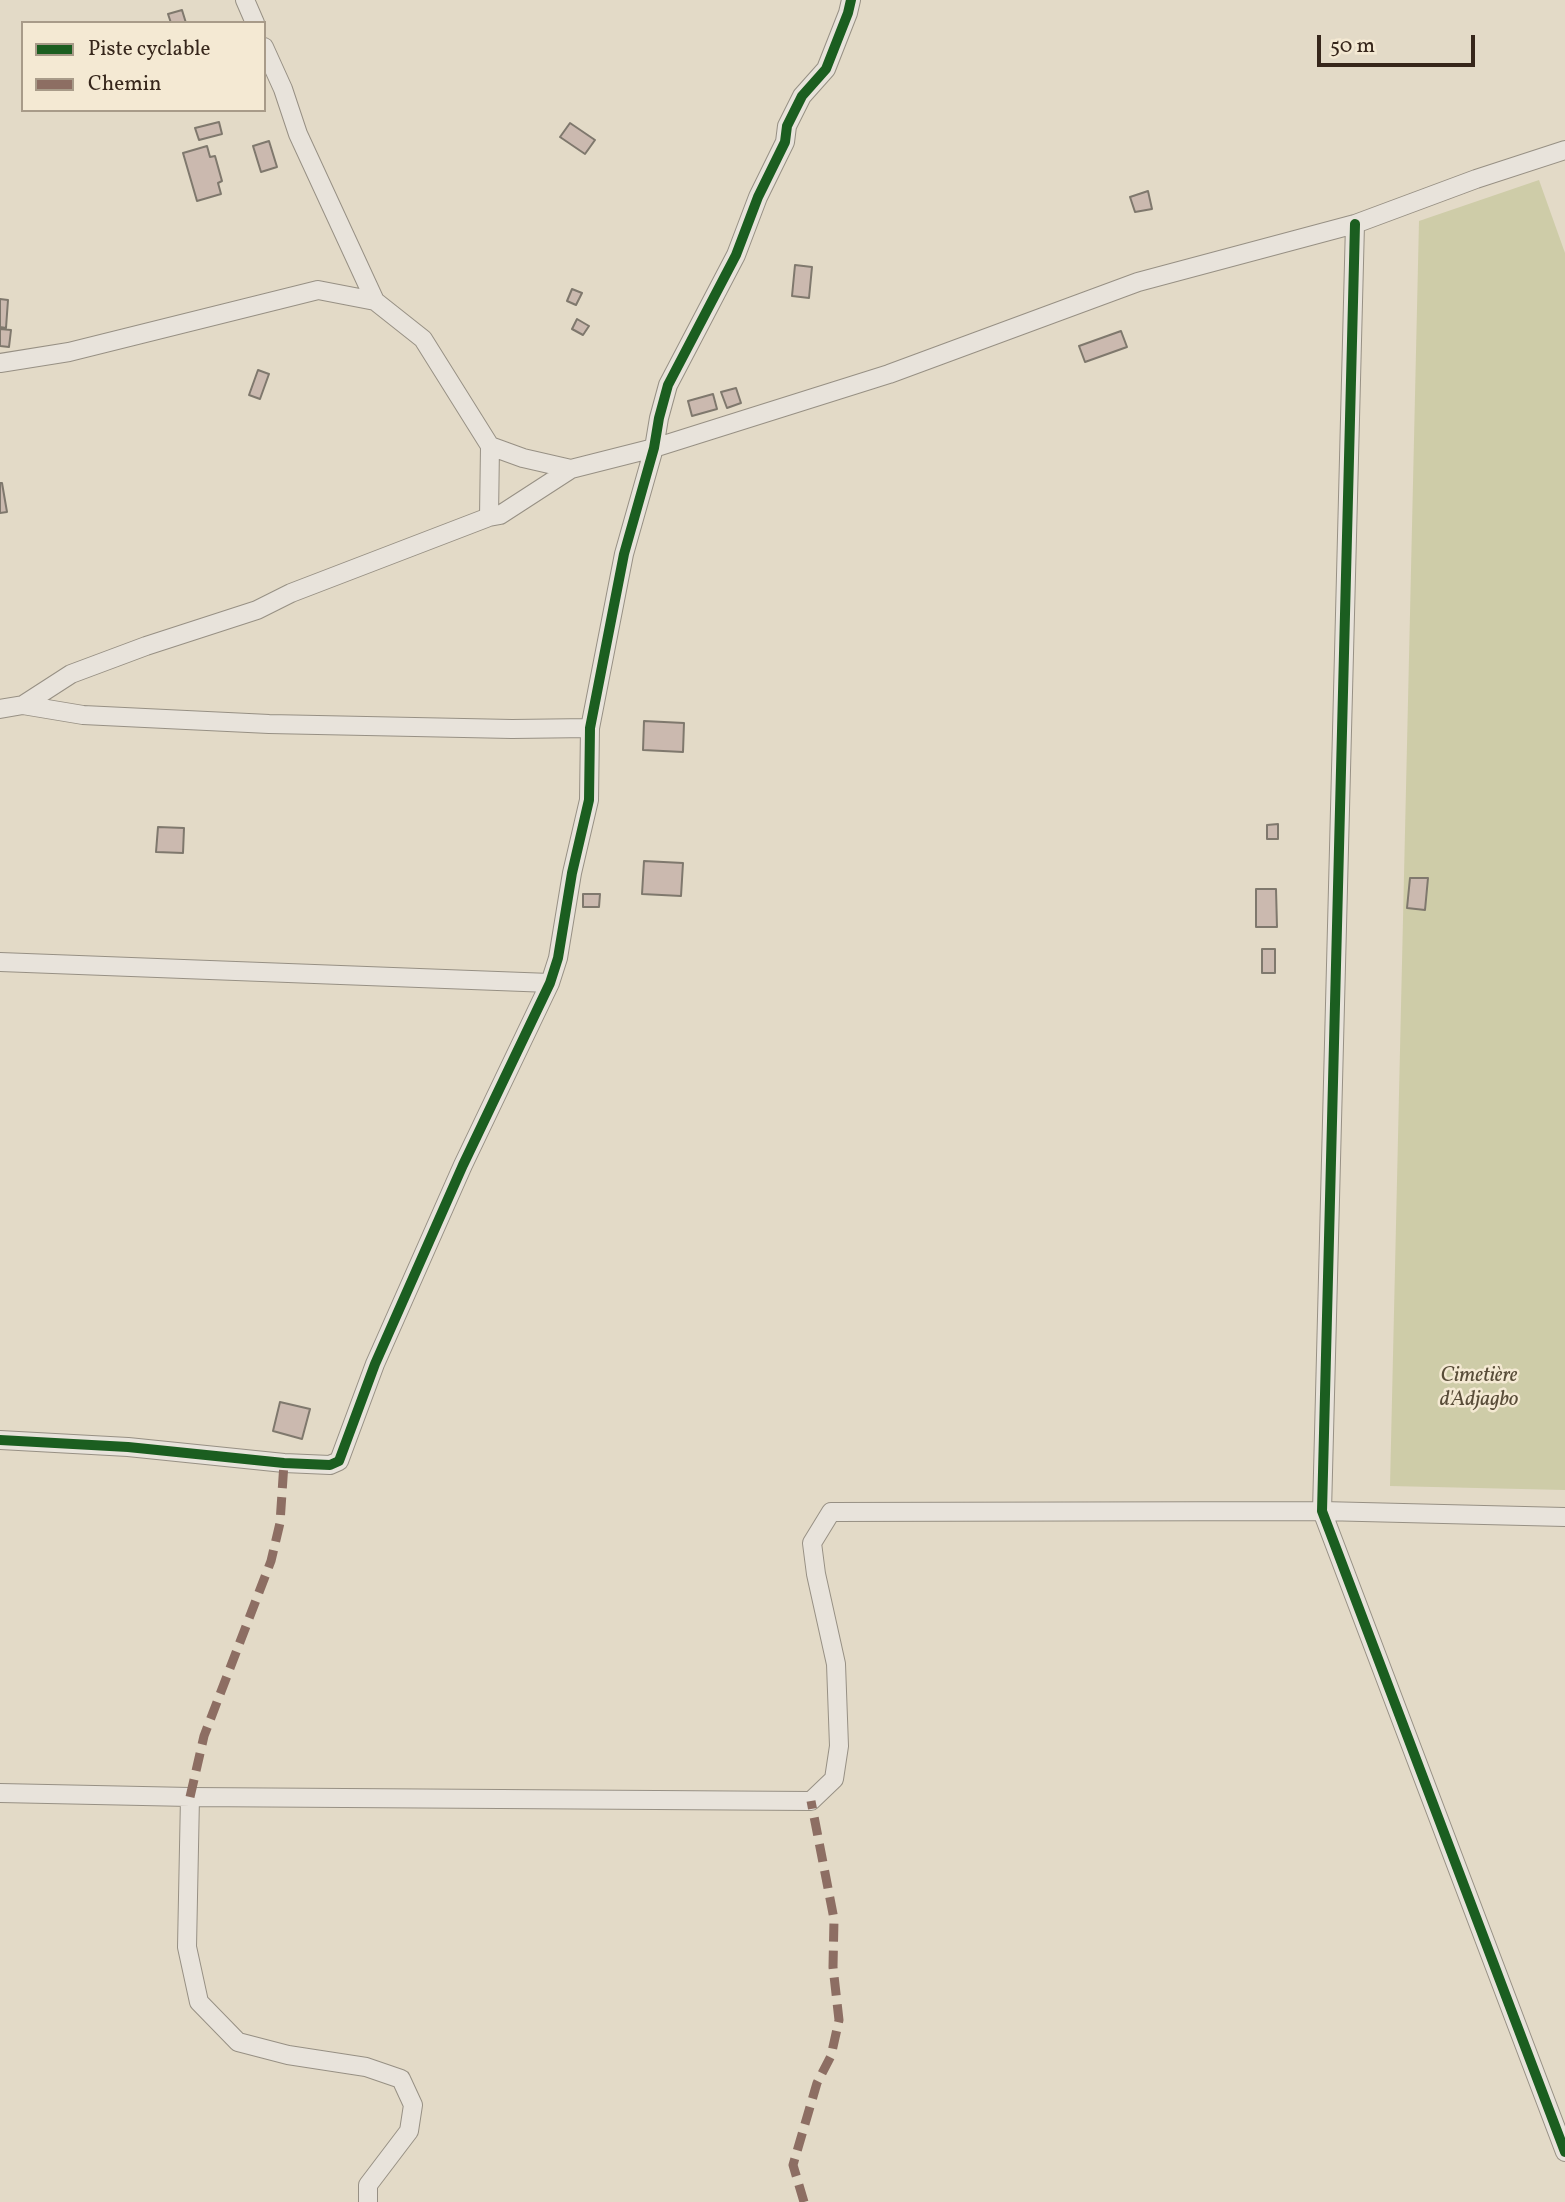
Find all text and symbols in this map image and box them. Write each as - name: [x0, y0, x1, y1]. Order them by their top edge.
- legend: [21, 21, 266, 112]
- scale bar: [1320, 21, 1478, 65]
- text: 50 m: [1330, 32, 1375, 61]
- text: Piste cyclable: [88, 35, 210, 64]
- text: Chemin: [88, 70, 162, 99]
- park label: Cimetière d'Adjagbo: [1440, 1364, 1518, 1414]

